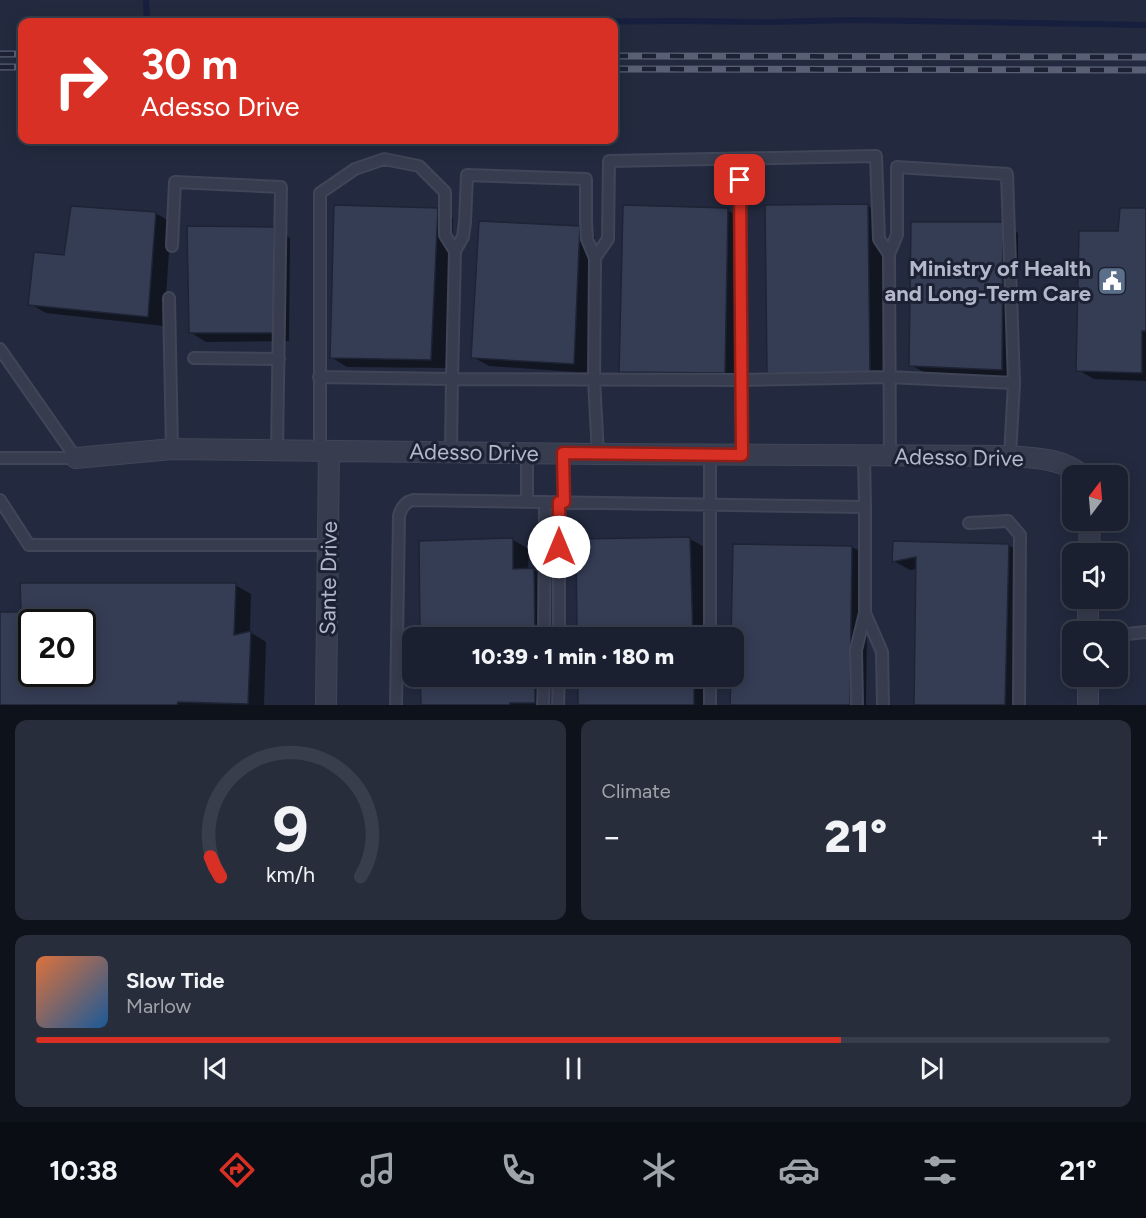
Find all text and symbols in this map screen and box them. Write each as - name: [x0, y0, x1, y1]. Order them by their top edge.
- text: 30 m: [141, 39, 238, 90]
- icon: right: [42, 42, 120, 120]
- text: Adesso Drive: [141, 90, 300, 123]
- pin: [714, 154, 765, 205]
- icon: arrive: [723, 163, 756, 196]
- place label: Ministry of Health and Long-Term Care: [885, 255, 1091, 307]
- public building icon: Ministry of Health and Long-Term Care: [1096, 265, 1128, 297]
- street label: Adesso Drive: [409, 438, 539, 467]
- street label: Adesso Drive: [894, 443, 1024, 472]
- north arrow: [1062, 465, 1128, 531]
- map controls: [1062, 465, 1128, 687]
- position arrow: [527, 515, 591, 579]
- street label: Sante Drive: [314, 521, 343, 635]
- button: sound: [1062, 543, 1128, 609]
- speed limit sign: 20: [18, 609, 96, 687]
- button: search: [1062, 621, 1128, 687]
- text: 10:39 · 1 min · 180 m: [472, 643, 674, 670]
- text: Climate: [602, 779, 671, 803]
- text: 9: [272, 792, 308, 867]
- text: 21°: [824, 809, 887, 863]
- text: −: [602, 817, 622, 856]
- text: +: [1089, 817, 1110, 856]
- text: km/h: [266, 862, 315, 887]
- text: Slow Tide: [126, 967, 225, 994]
- text: Marlow: [126, 994, 191, 1018]
- icon: previous: [199, 1052, 232, 1085]
- icon: pause: [557, 1052, 590, 1085]
- icon: next: [915, 1052, 948, 1085]
- icon: directions: [216, 1149, 258, 1191]
- icon: music: [357, 1149, 399, 1191]
- icon: phone: [497, 1149, 539, 1191]
- icon: climate: [638, 1149, 680, 1191]
- icon: car: [778, 1149, 820, 1191]
- icon: filters: [919, 1149, 961, 1191]
- text: 10:38: [49, 1154, 118, 1187]
- text: 21°: [1059, 1154, 1097, 1187]

